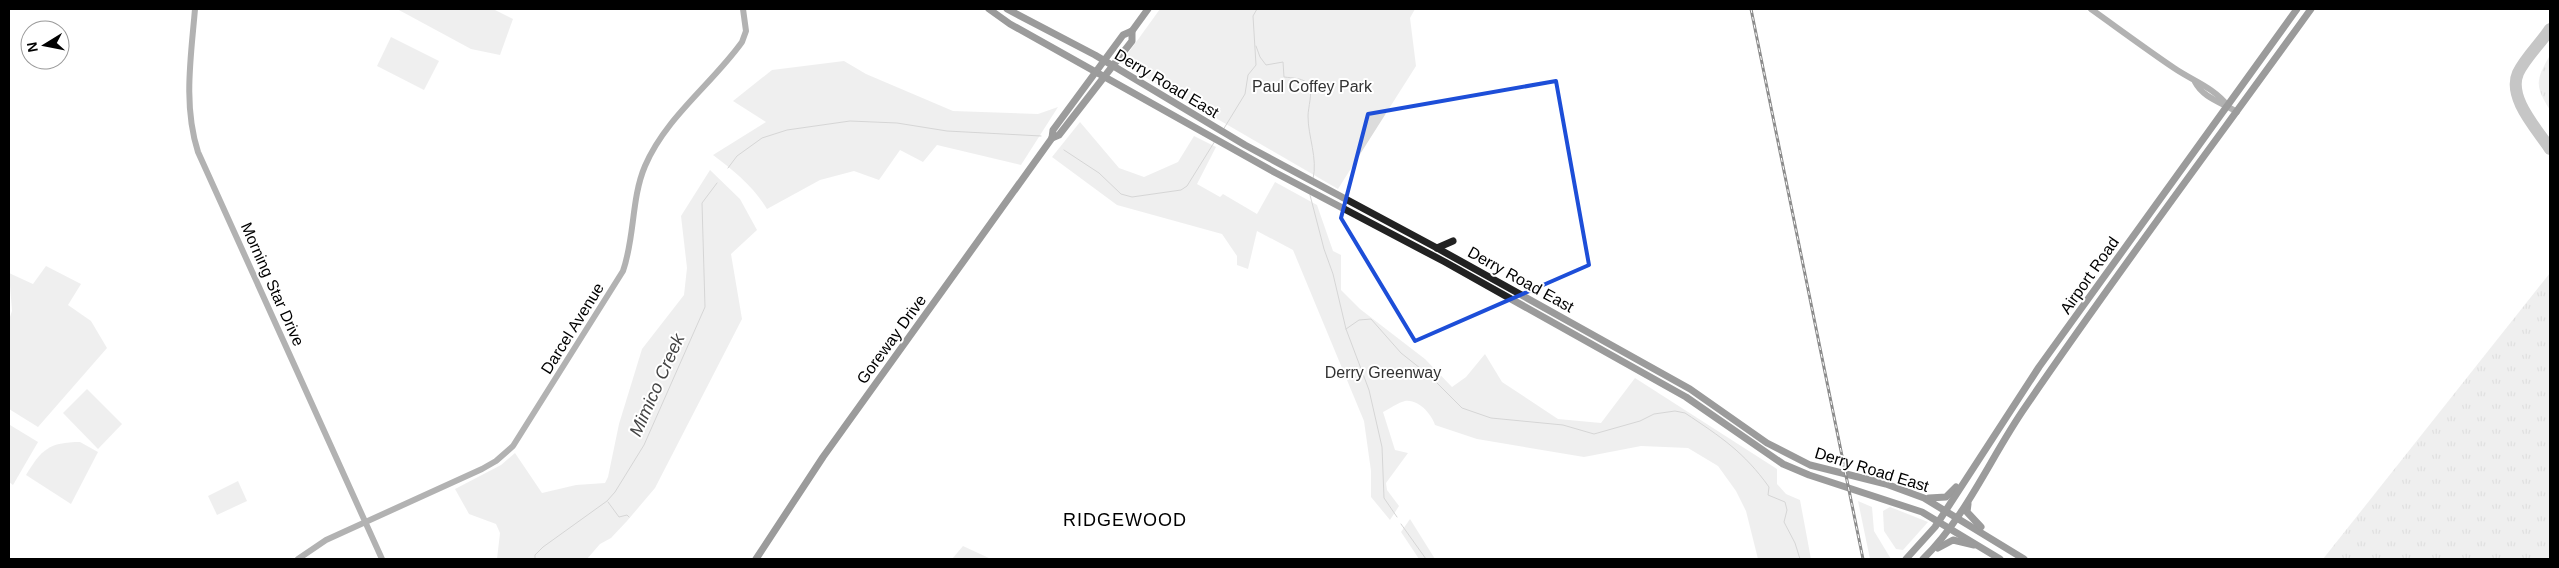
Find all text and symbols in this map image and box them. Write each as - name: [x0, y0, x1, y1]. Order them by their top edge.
- north arrow: [20, 20, 70, 70]
- text: N: [23, 41, 41, 54]
- street label: Derry Road East: [1112, 46, 1222, 121]
- park label: Paul Coffey Park: [1252, 78, 1373, 95]
- street label: Morning Star Drive: [238, 220, 307, 349]
- street label: Airport Road: [2057, 234, 2122, 317]
- street label: Derry Road East: [1465, 243, 1577, 316]
- street label: Darcel Avenue: [538, 280, 607, 377]
- street label: Goreway Drive: [853, 291, 929, 387]
- water label: Mimico Creek: [625, 330, 689, 439]
- park label: Derry Greenway: [1325, 364, 1441, 381]
- street label: Derry Road East: [1813, 444, 1931, 495]
- district label: RIDGEWOOD: [1063, 510, 1187, 530]

